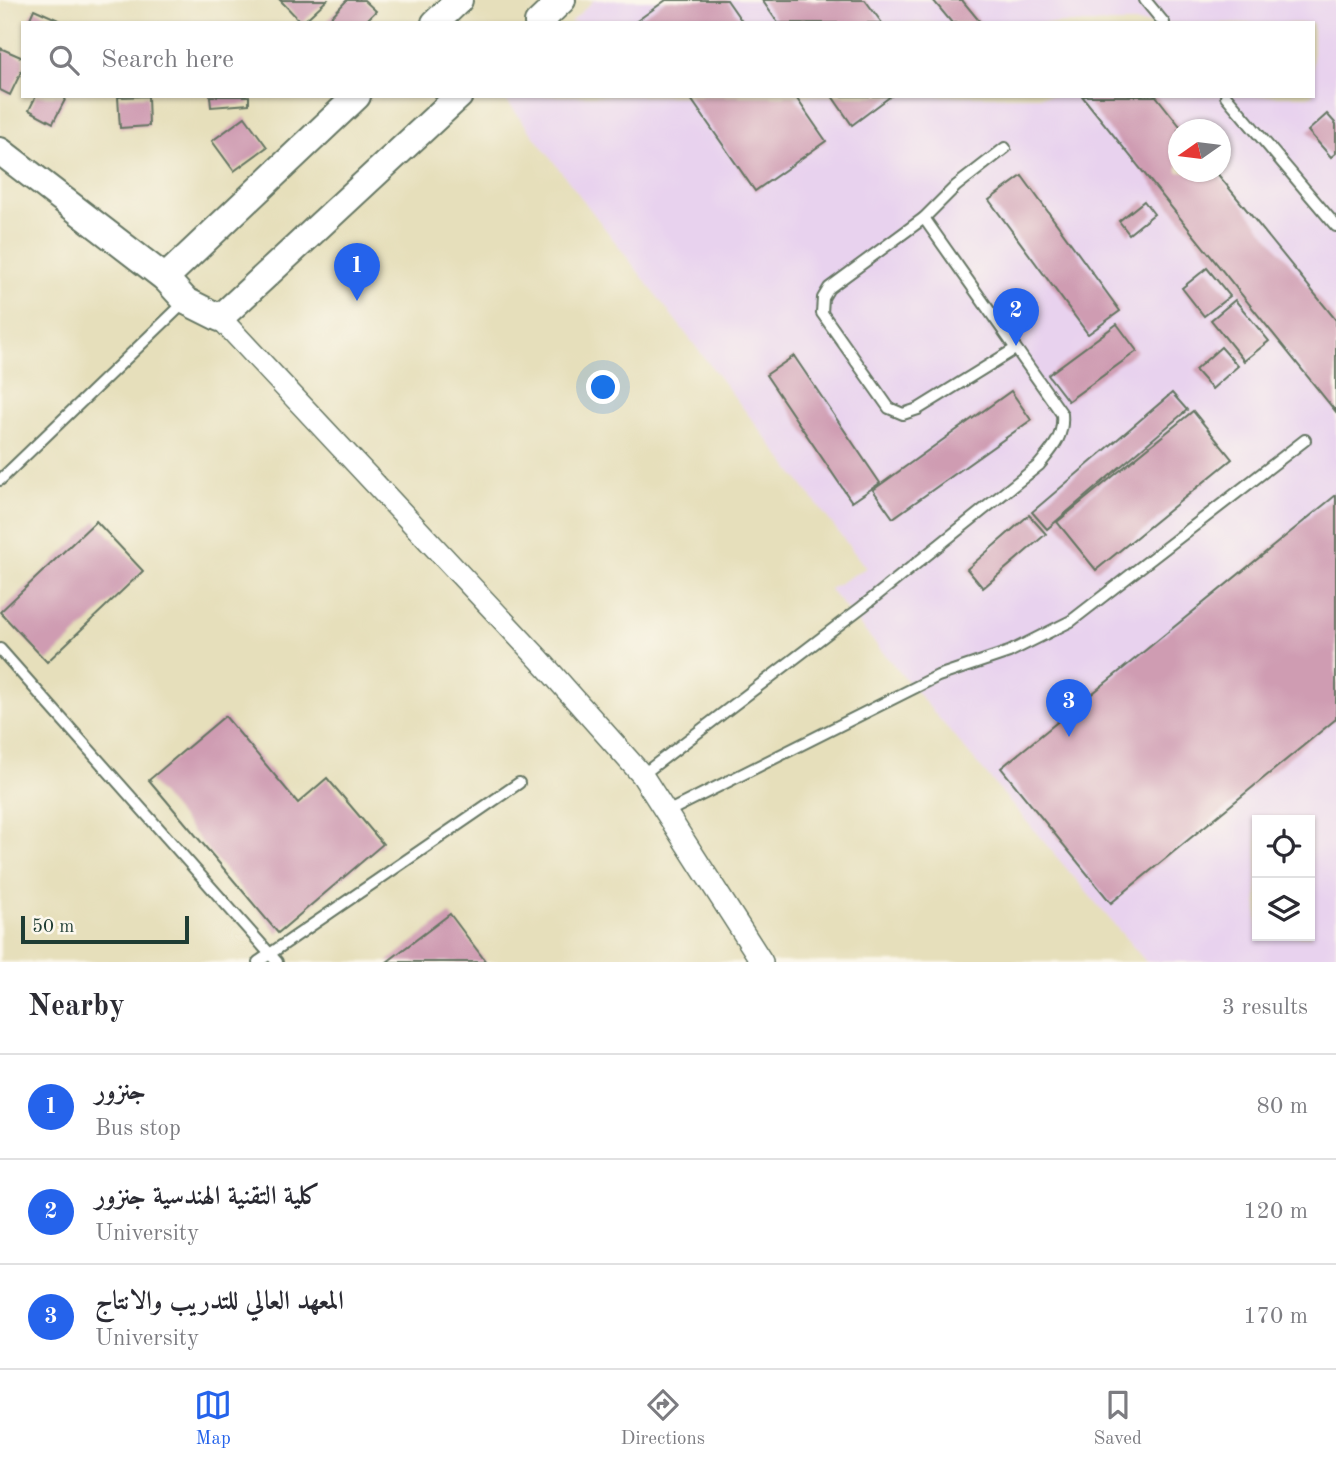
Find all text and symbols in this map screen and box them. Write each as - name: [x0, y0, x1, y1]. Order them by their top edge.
- search box: [21, 21, 1315, 98]
- icon: search: [45, 41, 83, 79]
- text: Search here: [101, 47, 234, 73]
- north arrow: [1168, 119, 1231, 182]
- pin: 1: [334, 243, 380, 301]
- pin: 2: [993, 288, 1039, 346]
- your location: [586, 370, 620, 404]
- pin: 3: [1046, 679, 1092, 737]
- map controls: [1252, 815, 1315, 941]
- button: locate: [1252, 815, 1315, 878]
- button: layers: [1252, 878, 1315, 941]
- scale bar: [21, 913, 189, 945]
- text: 50 m: [32, 918, 74, 937]
- text: Nearby: [28, 992, 125, 1022]
- text: 3 results: [1222, 996, 1308, 1019]
- text: جنزور: [95, 1079, 146, 1105]
- text: 1: [44, 1095, 58, 1118]
- text: 80 m: [1257, 1095, 1308, 1118]
- text: Bus stop: [95, 1117, 181, 1140]
- text: كلية التقنية الهندسية جنزور: [95, 1184, 320, 1210]
- text: 2: [44, 1200, 58, 1223]
- text: 120 m: [1243, 1200, 1308, 1223]
- text: University: [95, 1222, 199, 1245]
- text: المعهد العالي للتدريب والانتاج: [95, 1289, 344, 1315]
- text: 3: [44, 1305, 58, 1328]
- text: 170 m: [1243, 1305, 1308, 1328]
- text: University: [95, 1327, 199, 1350]
- tab: Map: [194, 1386, 232, 1451]
- tab: Directions: [621, 1386, 705, 1451]
- tab: Saved: [1093, 1386, 1142, 1451]

